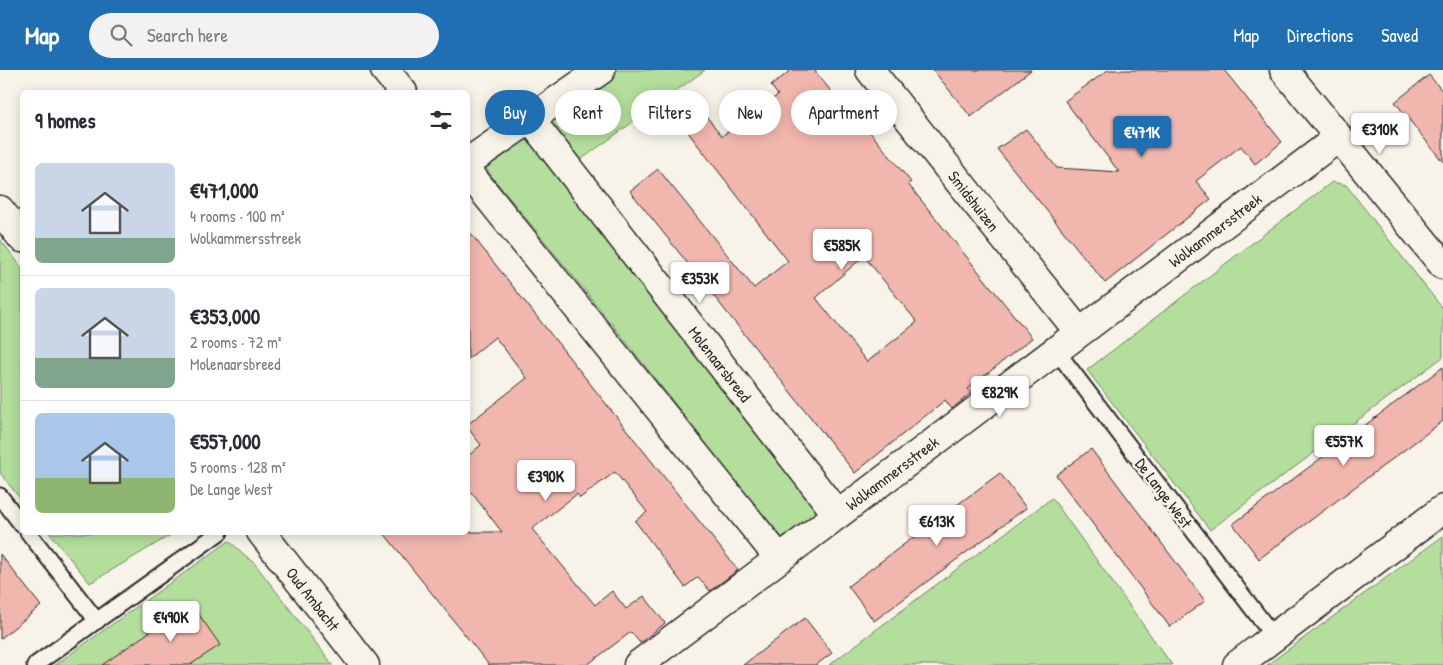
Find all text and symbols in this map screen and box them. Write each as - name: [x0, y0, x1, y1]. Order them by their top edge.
- search box: [89, 13, 439, 58]
- text: Map: [25, 19, 59, 51]
- icon: search: [107, 21, 135, 49]
- text: Search here: [147, 22, 228, 48]
- text: Map: [1234, 23, 1259, 48]
- text: Directions: [1287, 23, 1353, 48]
- text: Saved: [1381, 23, 1418, 48]
- chip: Buy: [485, 90, 545, 135]
- chip: Rent: [555, 90, 621, 135]
- chip: Filters: [631, 90, 709, 135]
- chip: New: [719, 90, 781, 135]
- chip: Apartment: [791, 90, 897, 135]
- text: 9 homes: [35, 106, 96, 135]
- icon: filters: [427, 106, 455, 134]
- pin: €310K: [1345, 112, 1415, 155]
- pin: €471K: [1107, 116, 1177, 158]
- text: €310K: [1362, 118, 1398, 140]
- text: €471K: [1124, 121, 1160, 143]
- street label: Smidshuizen: [943, 166, 1005, 236]
- text: €471,000: [190, 176, 258, 205]
- icon: home: [75, 183, 135, 243]
- street label: Wolkammersstreek: [1164, 188, 1266, 272]
- text: 4 rooms · 100 m²: [190, 205, 285, 227]
- text: Wolkammersstreek: [190, 227, 301, 249]
- pin: €585K: [807, 228, 877, 271]
- text: €585K: [824, 234, 860, 256]
- pin: €353K: [665, 262, 735, 304]
- text: €353K: [681, 267, 719, 289]
- text: €353,000: [190, 302, 260, 331]
- icon: home: [75, 308, 135, 368]
- street label: Molenaarsbreed: [683, 322, 757, 406]
- text: 2 rooms · 72 m²: [190, 331, 281, 353]
- text: Molenaarsbreed: [190, 353, 280, 375]
- pin: €829K: [965, 376, 1035, 418]
- text: €829K: [982, 381, 1018, 403]
- pin: €557K: [1309, 424, 1379, 467]
- text: €557,000: [190, 427, 261, 456]
- text: €557K: [1325, 430, 1363, 452]
- street label: Wolkammersstreek: [841, 431, 943, 515]
- icon: home: [75, 433, 135, 493]
- street label: De Lange West: [1130, 454, 1198, 533]
- text: 5 rooms · 128 m²: [190, 456, 286, 478]
- pin: €390K: [511, 460, 581, 502]
- text: €390K: [528, 465, 564, 487]
- text: De Lange West: [190, 478, 272, 500]
- pin: €613K: [902, 504, 972, 547]
- text: €613K: [919, 510, 955, 532]
- street label: Oud Ambacht: [281, 563, 345, 636]
- pin: €490K: [136, 600, 206, 643]
- text: €490K: [153, 606, 189, 628]

